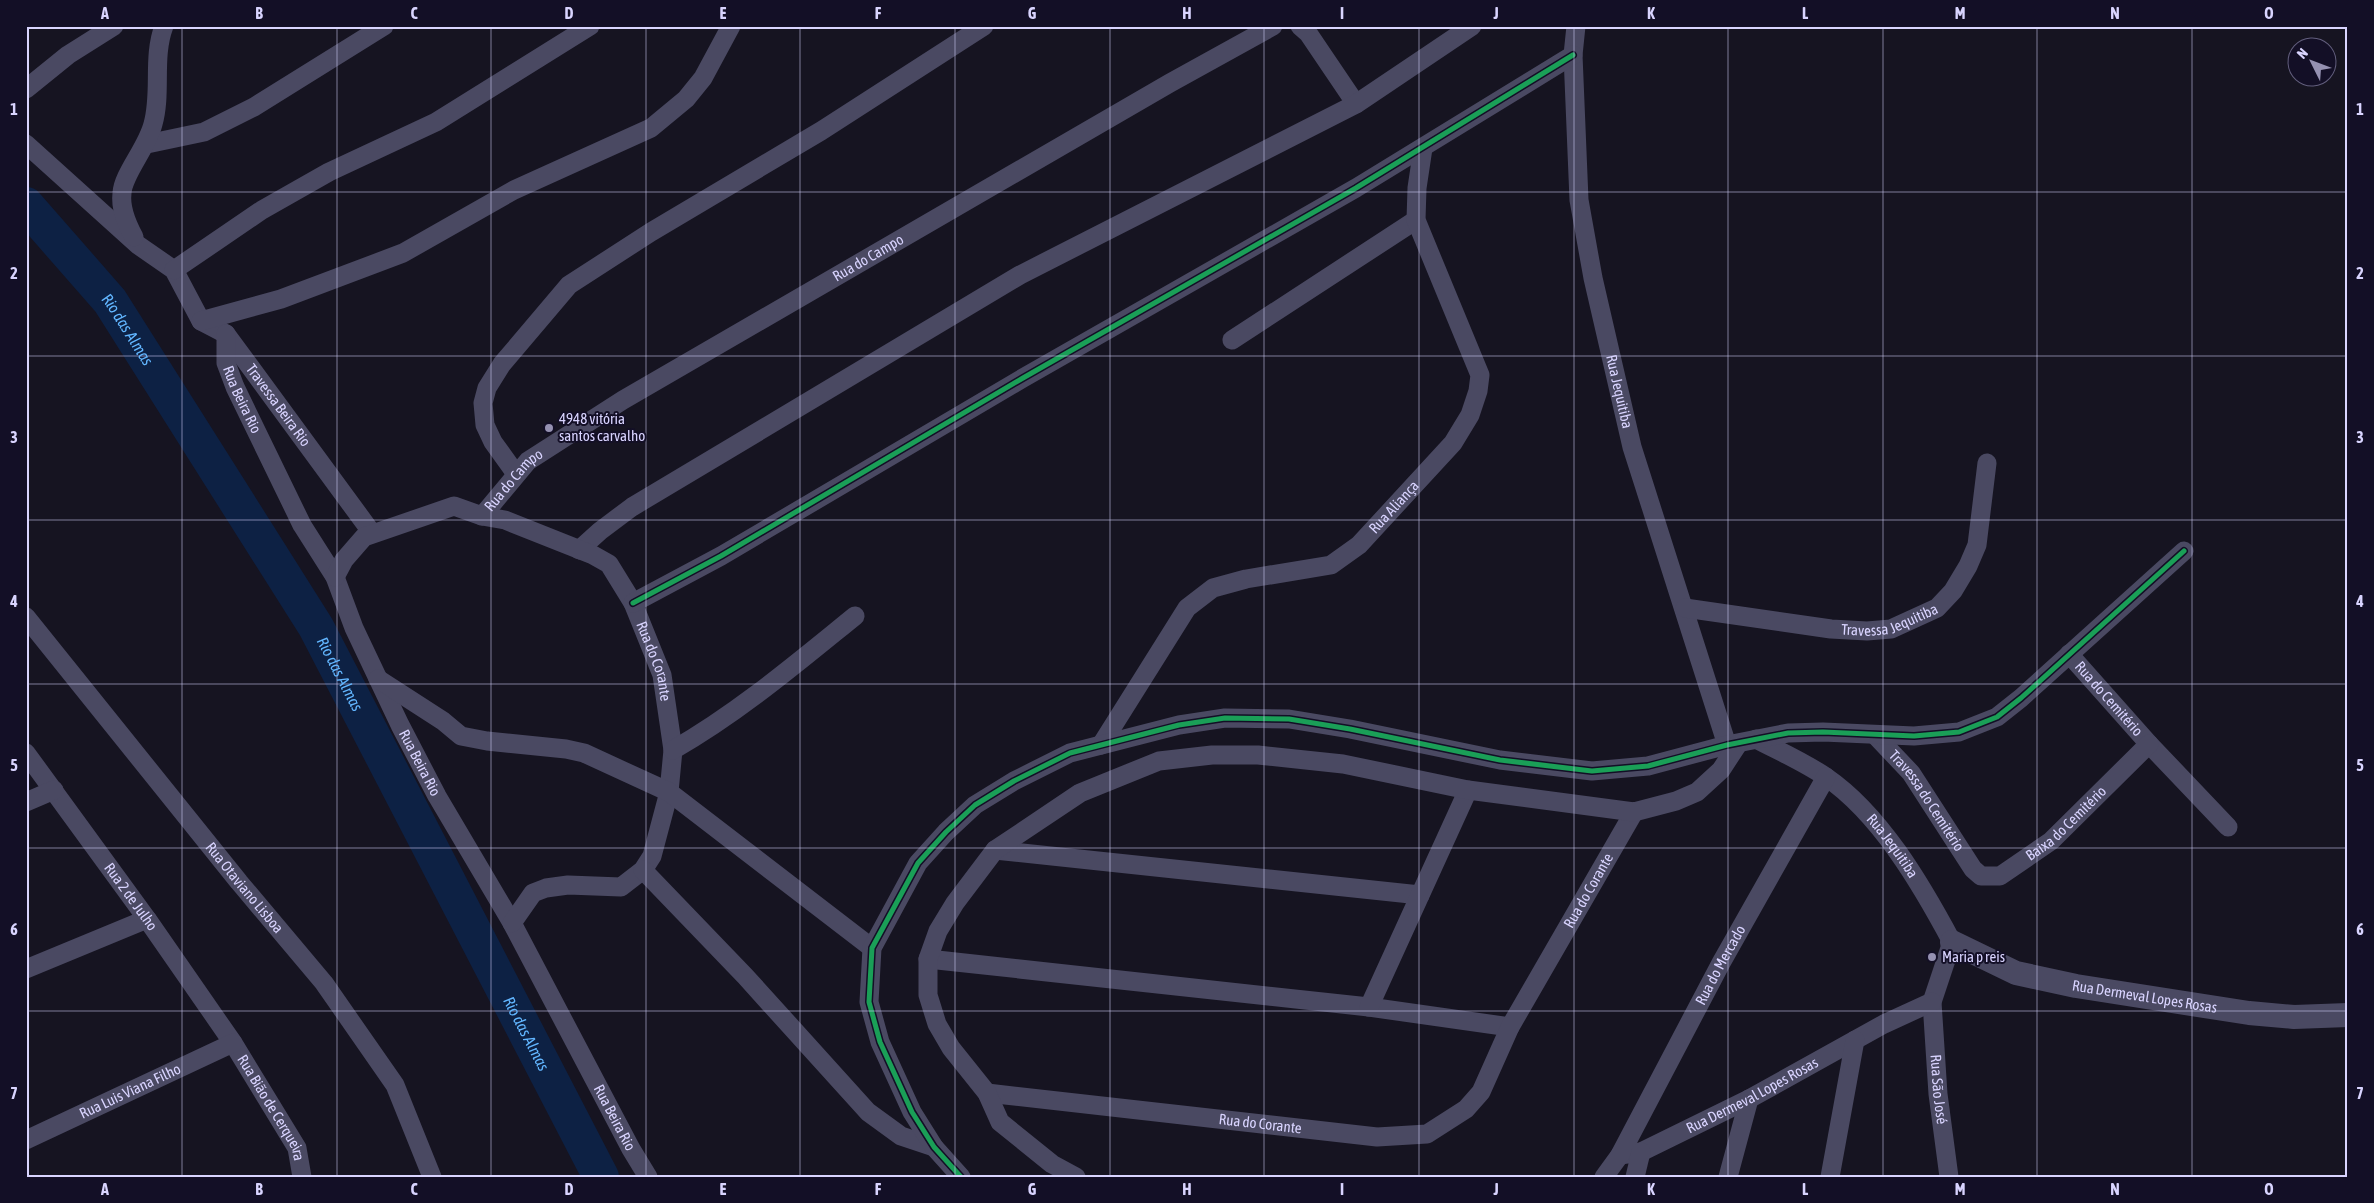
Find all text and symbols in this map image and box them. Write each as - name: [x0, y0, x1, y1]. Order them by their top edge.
- text: A: [100, 4, 109, 22]
- text: B: [255, 4, 263, 22]
- text: C: [410, 4, 418, 22]
- text: D: [565, 4, 574, 22]
- text: E: [720, 4, 727, 22]
- text: F: [875, 4, 882, 22]
- text: G: [1028, 4, 1037, 22]
- text: H: [1182, 4, 1192, 22]
- text: I: [1340, 4, 1344, 22]
- text: J: [1492, 4, 1499, 22]
- text: K: [1647, 4, 1655, 22]
- text: L: [1802, 4, 1809, 22]
- text: M: [1955, 4, 1965, 22]
- text: N: [2110, 4, 2120, 22]
- text: O: [2264, 4, 2274, 22]
- north arrow: [2286, 38, 2336, 88]
- text: N: [2294, 45, 2311, 62]
- text: 1: [10, 100, 18, 118]
- text: 1: [2356, 100, 2364, 118]
- street label: Rua do Campo: [830, 230, 906, 285]
- text: 2: [10, 264, 18, 282]
- text: 2: [2356, 264, 2364, 282]
- water label: Rio das Almas: [99, 290, 157, 369]
- street label: Rua Jequitiba: [1603, 353, 1636, 430]
- street label: Travessa Beira Rio: [243, 361, 315, 450]
- street label: Rua Beira Rio: [220, 363, 265, 436]
- place label: 4948 vitória santos carvalho: [559, 410, 645, 444]
- marker: 4948 vitória santos carvalho: [543, 422, 555, 434]
- text: 3: [10, 428, 18, 446]
- text: 3: [2356, 428, 2364, 446]
- street label: Rua do Campo: [481, 445, 546, 515]
- street label: Rua Aliança: [1365, 477, 1422, 536]
- text: 4: [9, 592, 18, 610]
- text: 4: [2355, 592, 2364, 610]
- street label: Travessa Jequitiba: [1841, 600, 1940, 639]
- street label: Rua do Corante: [633, 619, 675, 702]
- water label: Rio das Almas: [314, 634, 367, 714]
- street label: Rua do Cemitério: [2072, 658, 2147, 739]
- street label: Rua Beira Rio: [396, 727, 444, 799]
- street label: Travessa do Cemitério: [1886, 746, 1968, 854]
- text: 5: [10, 756, 18, 774]
- text: 5: [2356, 756, 2364, 774]
- street label: Baixa do Cemitério: [2022, 782, 2109, 864]
- street label: Rua Jequitiba: [1864, 810, 1922, 881]
- street label: Rua Otaviano Lisboa: [202, 839, 287, 936]
- street label: Rua do Corante: [1560, 850, 1616, 931]
- street label: Rua 2 de Julho: [101, 859, 161, 934]
- text: 6: [10, 920, 18, 938]
- text: 6: [2356, 920, 2364, 938]
- street label: Rua do Mercado: [1692, 922, 1749, 1008]
- place label: Maria p reis: [1942, 948, 2005, 965]
- marker: Maria p reis: [1926, 951, 1938, 963]
- street label: Rua Dermeval Lopes Rosas: [2071, 977, 2218, 1016]
- water label: Rio das Almas: [500, 993, 553, 1074]
- street label: Rua Bião de Cerqueira: [234, 1052, 308, 1162]
- street label: Rua Dermeval Lopes Rosas: [1683, 1053, 1821, 1136]
- street label: Rua São José: [1927, 1054, 1951, 1125]
- street label: Rua Luis Viana Filho: [77, 1060, 183, 1122]
- street label: Rua Beira Rio: [591, 1081, 639, 1153]
- text: 7: [10, 1084, 18, 1102]
- text: 7: [2356, 1084, 2364, 1102]
- street label: Rua do Corante: [1218, 1110, 1303, 1136]
- text: A: [100, 1180, 109, 1198]
- text: B: [255, 1180, 263, 1198]
- text: C: [410, 1180, 418, 1198]
- text: D: [565, 1180, 574, 1198]
- text: E: [720, 1180, 727, 1198]
- text: F: [875, 1180, 882, 1198]
- text: G: [1028, 1180, 1037, 1198]
- text: H: [1182, 1180, 1192, 1198]
- text: I: [1340, 1180, 1344, 1198]
- text: J: [1492, 1180, 1499, 1198]
- text: K: [1647, 1180, 1655, 1198]
- text: L: [1802, 1180, 1809, 1198]
- text: M: [1955, 1180, 1965, 1198]
- text: N: [2110, 1180, 2120, 1198]
- text: O: [2264, 1180, 2274, 1198]

